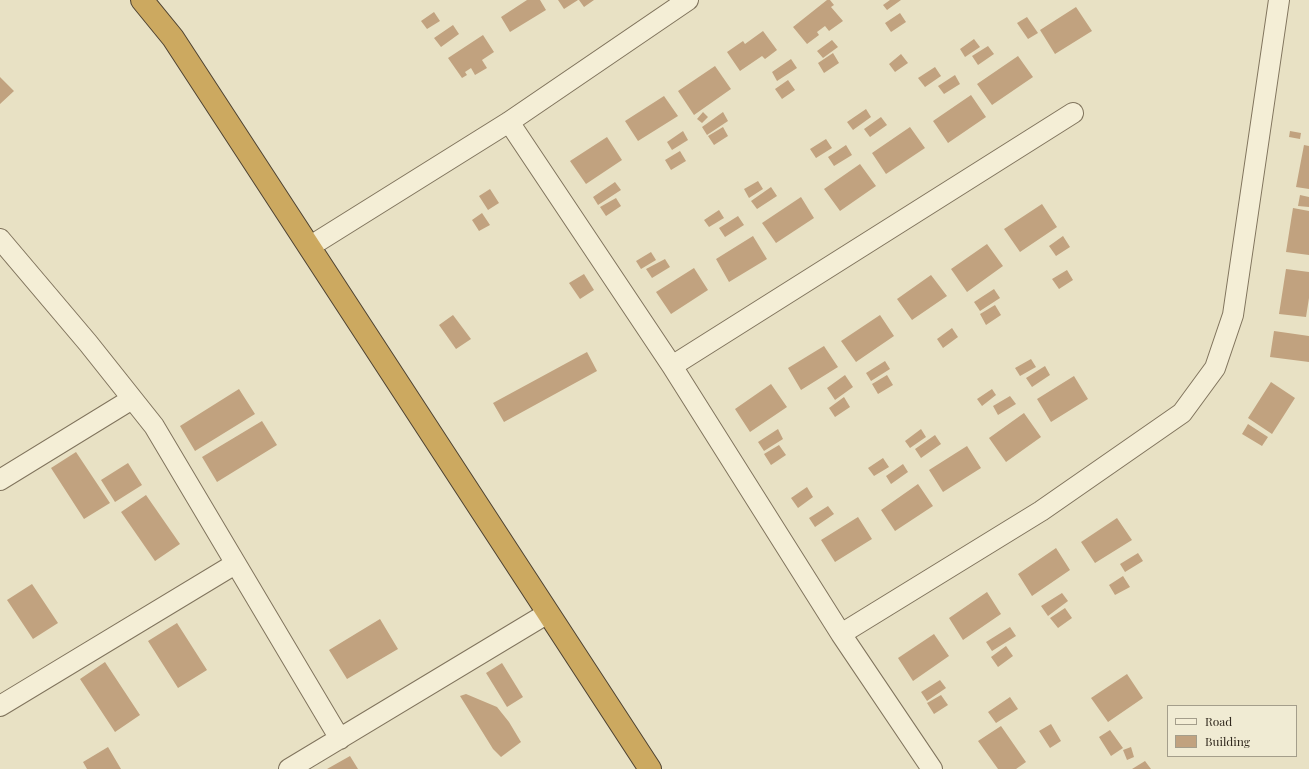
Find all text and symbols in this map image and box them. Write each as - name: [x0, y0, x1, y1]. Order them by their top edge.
- legend: [1167, 705, 1297, 757]
- text: Road: [1205, 713, 1232, 729]
- text: Building: [1205, 733, 1250, 749]

